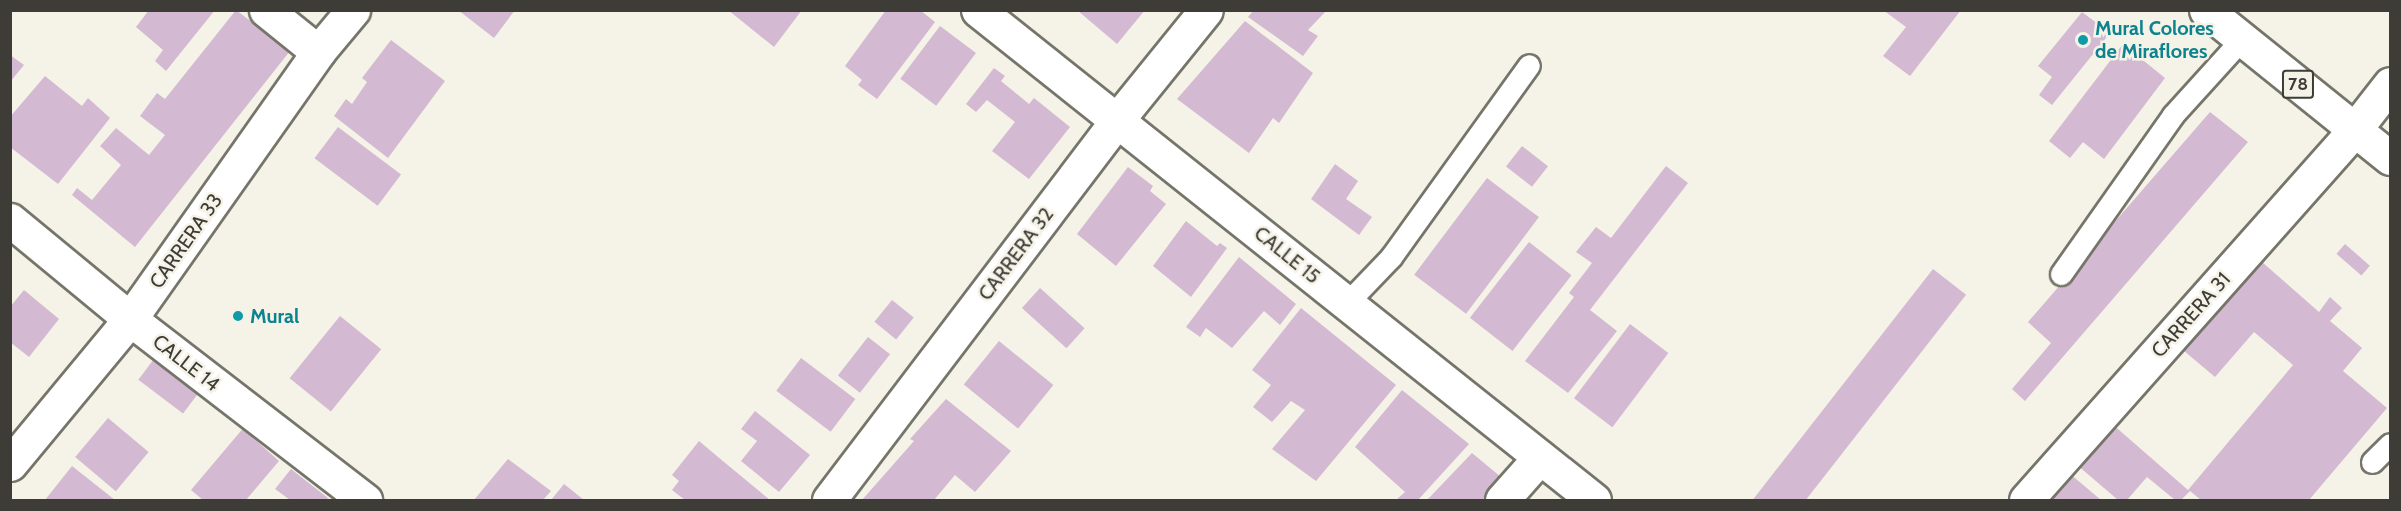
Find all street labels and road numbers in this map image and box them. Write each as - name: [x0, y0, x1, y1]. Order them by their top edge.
- road number: 78: [2282, 69, 2314, 99]
- street label: CARRERA 33: [145, 189, 227, 293]
- street label: CARRERA 32: [973, 203, 1059, 305]
- street label: CALLE 15: [1249, 221, 1325, 289]
- street label: CARRERA 31: [2147, 268, 2235, 362]
- street label: CALLE 14: [148, 329, 224, 397]

